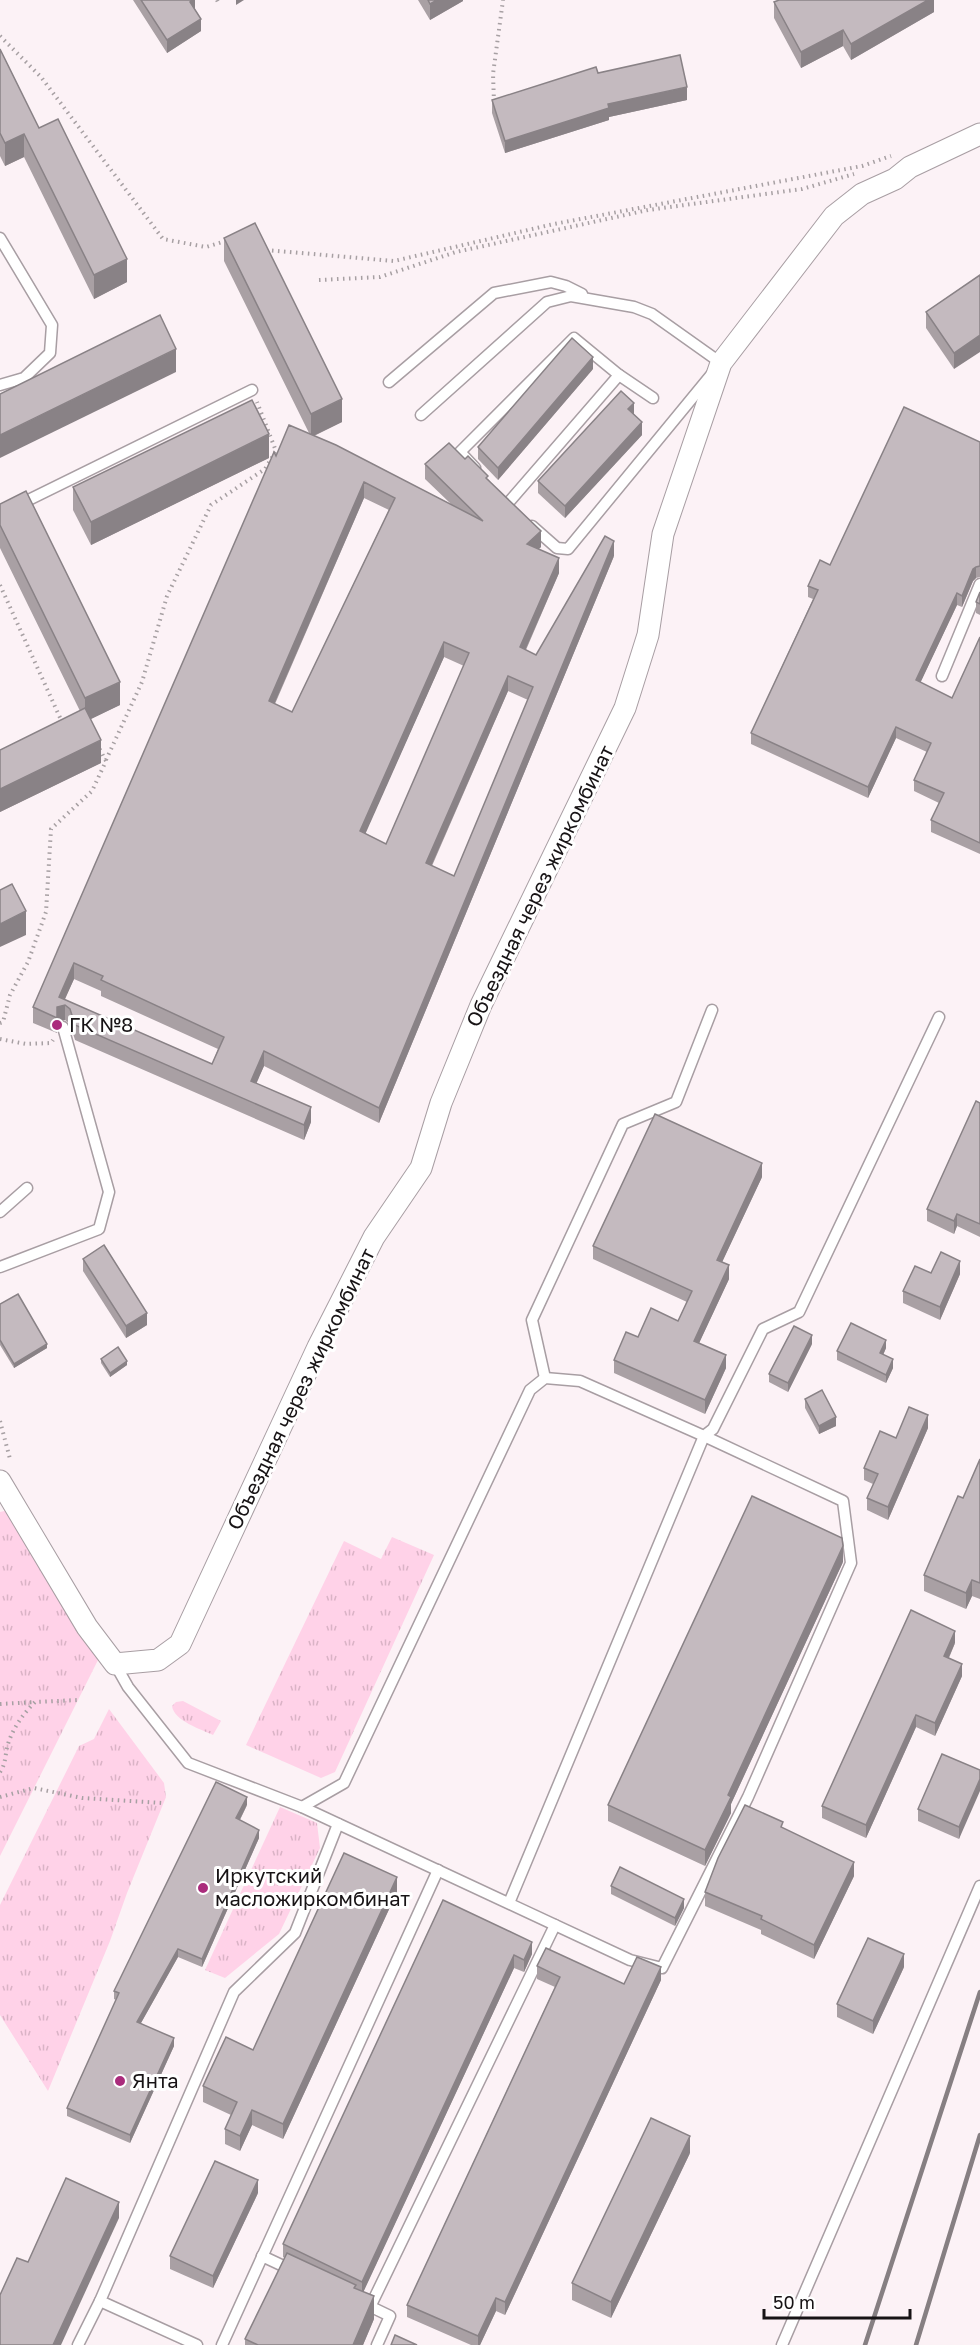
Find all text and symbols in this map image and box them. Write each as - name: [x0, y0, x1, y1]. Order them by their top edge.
- street label: Объездная через жиркомбинат: [460, 741, 618, 1030]
- place label: ГК №8: [69, 1012, 133, 1036]
- marker: ГК №8: [50, 1018, 64, 1032]
- street label: Объездная через жиркомбинат: [221, 1244, 379, 1533]
- place label: Иркутский масложиркомбинат: [215, 1863, 410, 1910]
- marker: Иркутский масложиркомбинат: [196, 1881, 210, 1895]
- place label: Янта: [132, 2068, 179, 2092]
- marker: Янта: [113, 2074, 127, 2088]
- scale bar: [764, 2282, 910, 2320]
- text: 50 m: [773, 2291, 815, 2313]

